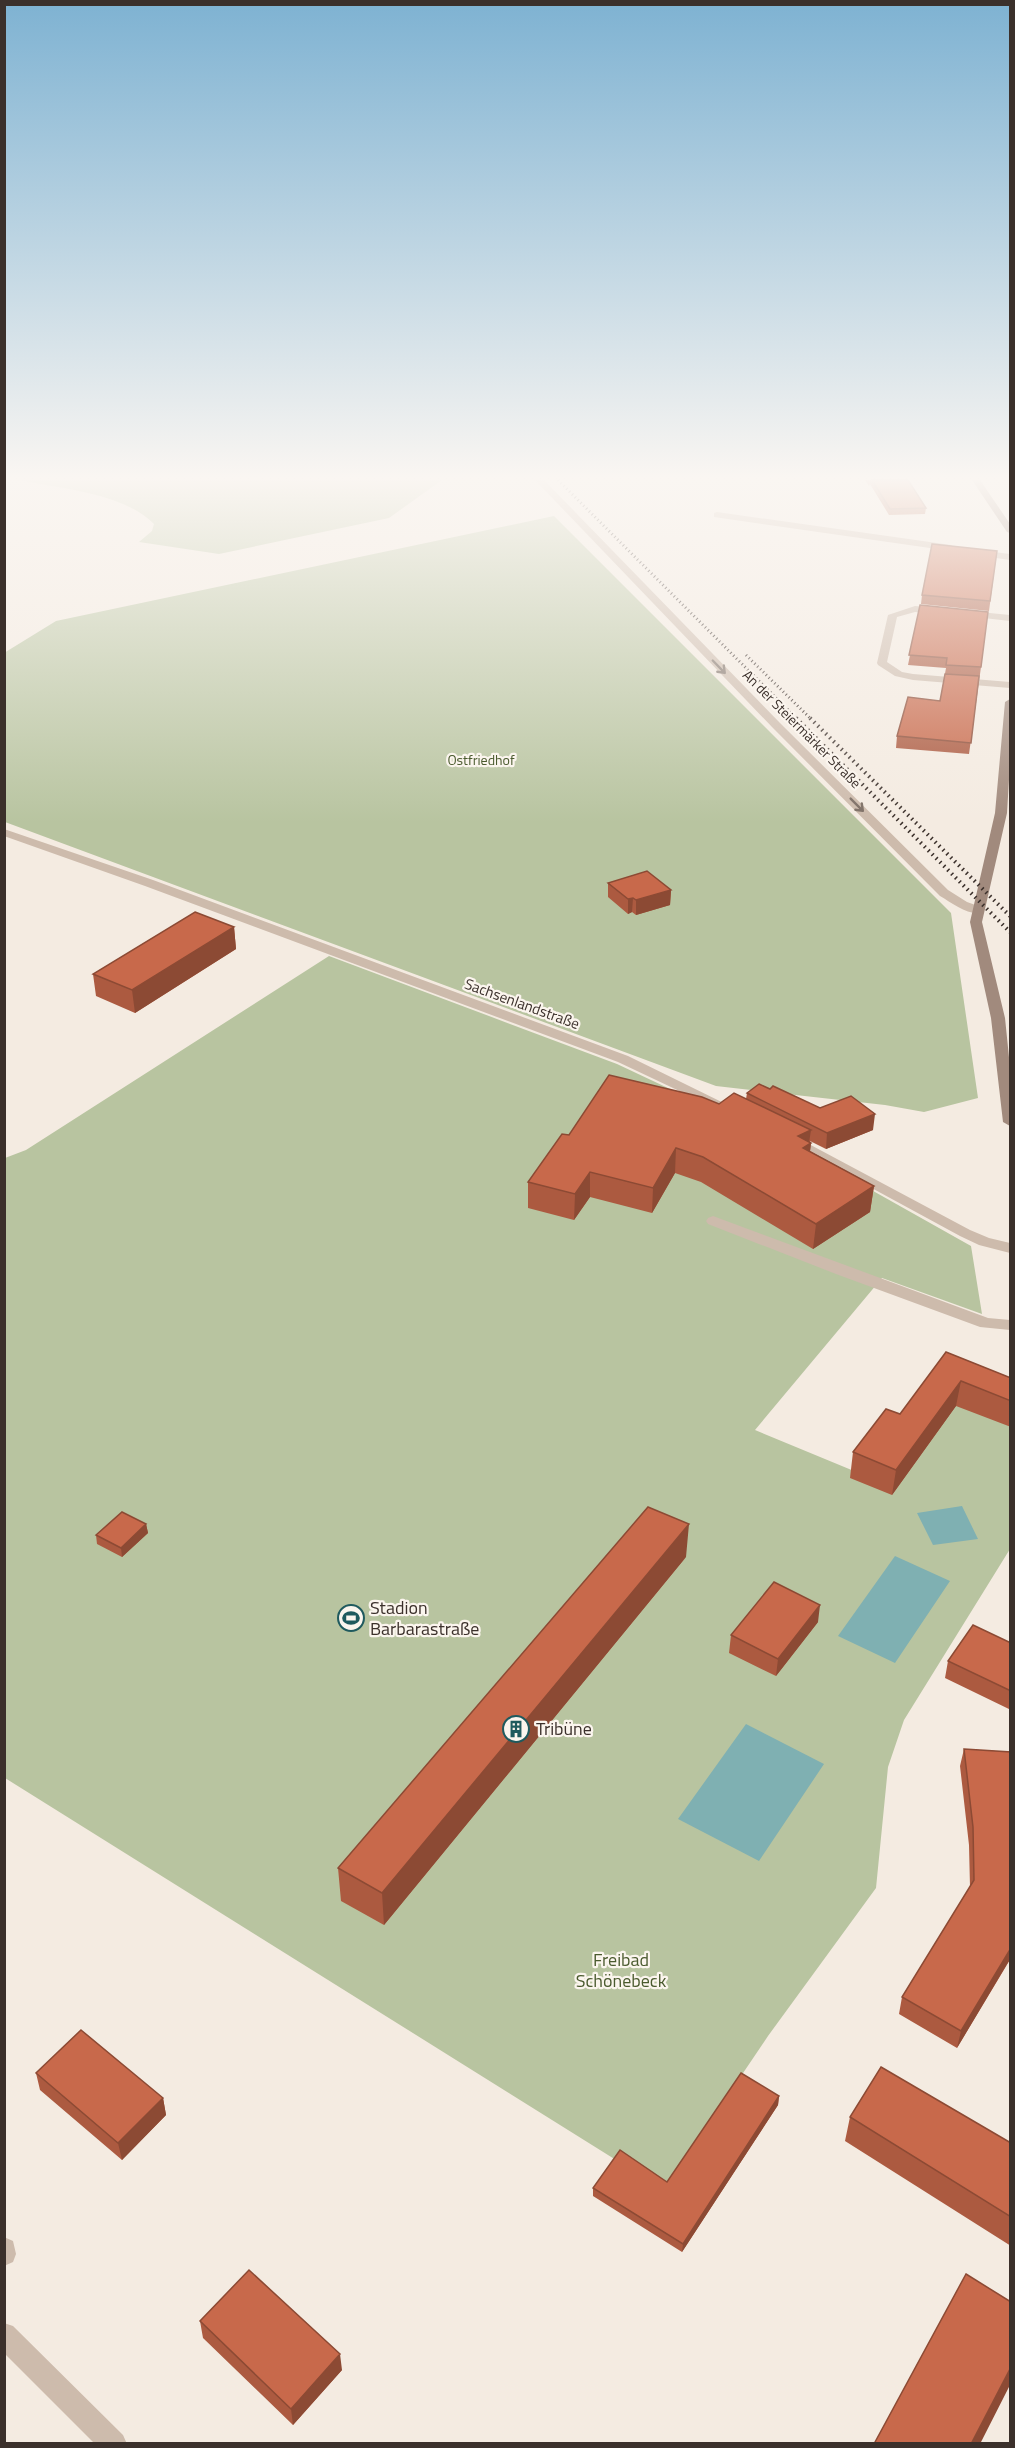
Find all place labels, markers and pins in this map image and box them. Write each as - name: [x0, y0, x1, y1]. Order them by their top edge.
- place label: Stadion Barbarastraße: [370, 1594, 479, 1642]
- sports icon: Stadion Barbarastraße: [336, 1603, 366, 1633]
- building icon: Tribüne: [501, 1714, 531, 1744]
- place label: Tribüne: [536, 1715, 592, 1742]

